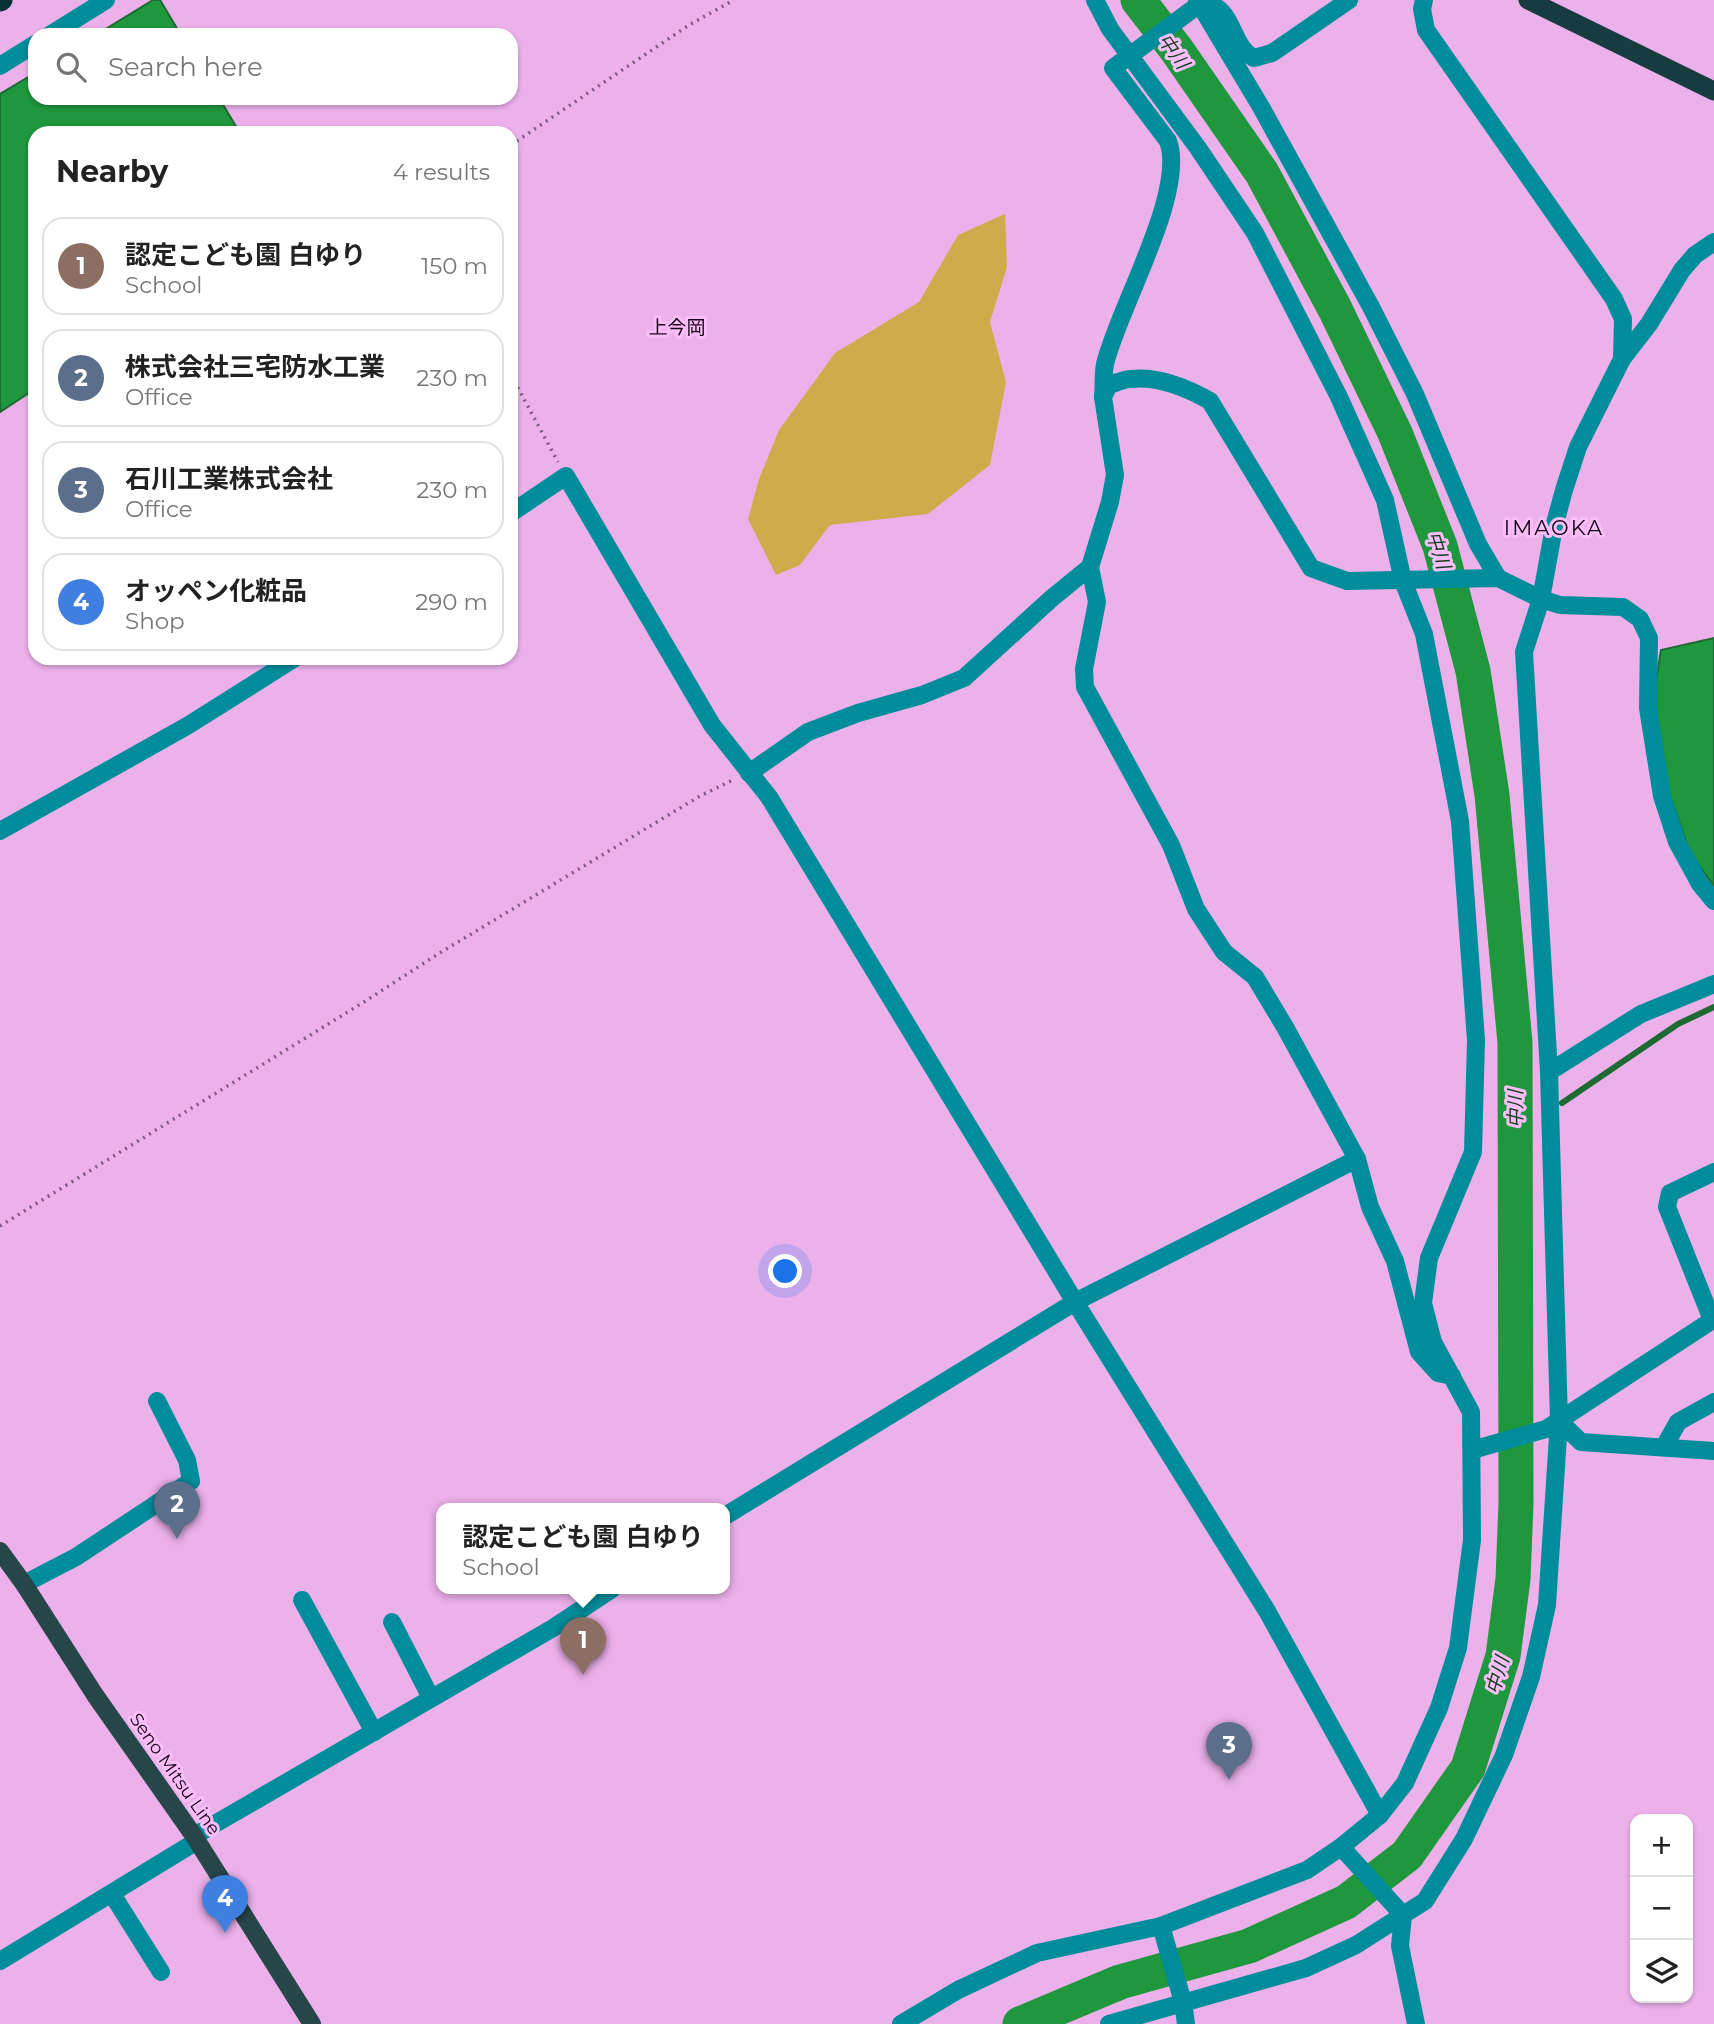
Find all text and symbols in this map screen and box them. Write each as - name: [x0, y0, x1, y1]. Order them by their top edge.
- search box: [28, 28, 518, 105]
- water label: 中川: [1153, 29, 1195, 75]
- icon: search: [52, 48, 90, 86]
- text: Search here: [108, 51, 263, 83]
- text: Nearby: [56, 153, 168, 190]
- text: 4 results: [393, 158, 490, 186]
- text: 認定こども園 白ゆり: [125, 239, 366, 271]
- text: 1: [76, 252, 86, 280]
- text: 150 m: [421, 252, 488, 280]
- text: School: [125, 271, 203, 299]
- district label: 上今岡: [648, 316, 706, 339]
- text: 株式会社三宅防水工業: [125, 351, 385, 383]
- text: 2: [74, 364, 88, 392]
- text: 230 m: [416, 364, 488, 392]
- text: Office: [125, 383, 193, 411]
- text: 石川工業株式会社: [125, 463, 333, 495]
- text: 3: [74, 476, 88, 504]
- text: 230 m: [416, 476, 488, 504]
- text: Office: [125, 495, 193, 523]
- district label: IMAOKA: [1504, 515, 1604, 540]
- water label: 中川: [1422, 529, 1456, 574]
- text: オッペン化粧品: [125, 575, 307, 607]
- text: 4: [73, 588, 89, 616]
- text: 290 m: [415, 588, 488, 616]
- text: Shop: [125, 607, 185, 635]
- water label: 中川: [1504, 1088, 1527, 1128]
- your location: [768, 1254, 802, 1288]
- pin: 2: [154, 1481, 200, 1539]
- popup: [436, 1503, 730, 1594]
- text: 認定こども園 白ゆり: [462, 1521, 704, 1553]
- text: School: [462, 1553, 540, 1581]
- pin: 1: [560, 1617, 606, 1675]
- water label: 中川: [1481, 1652, 1514, 1697]
- street label: Seno Mitsu Line: [125, 1709, 225, 1839]
- pin: 3: [1206, 1722, 1252, 1780]
- map controls: [1630, 1814, 1693, 2003]
- button: +: [1630, 1814, 1693, 1877]
- pin: 4: [202, 1875, 248, 1933]
- button: −: [1630, 1877, 1693, 1940]
- button: layers: [1630, 1940, 1693, 2003]

